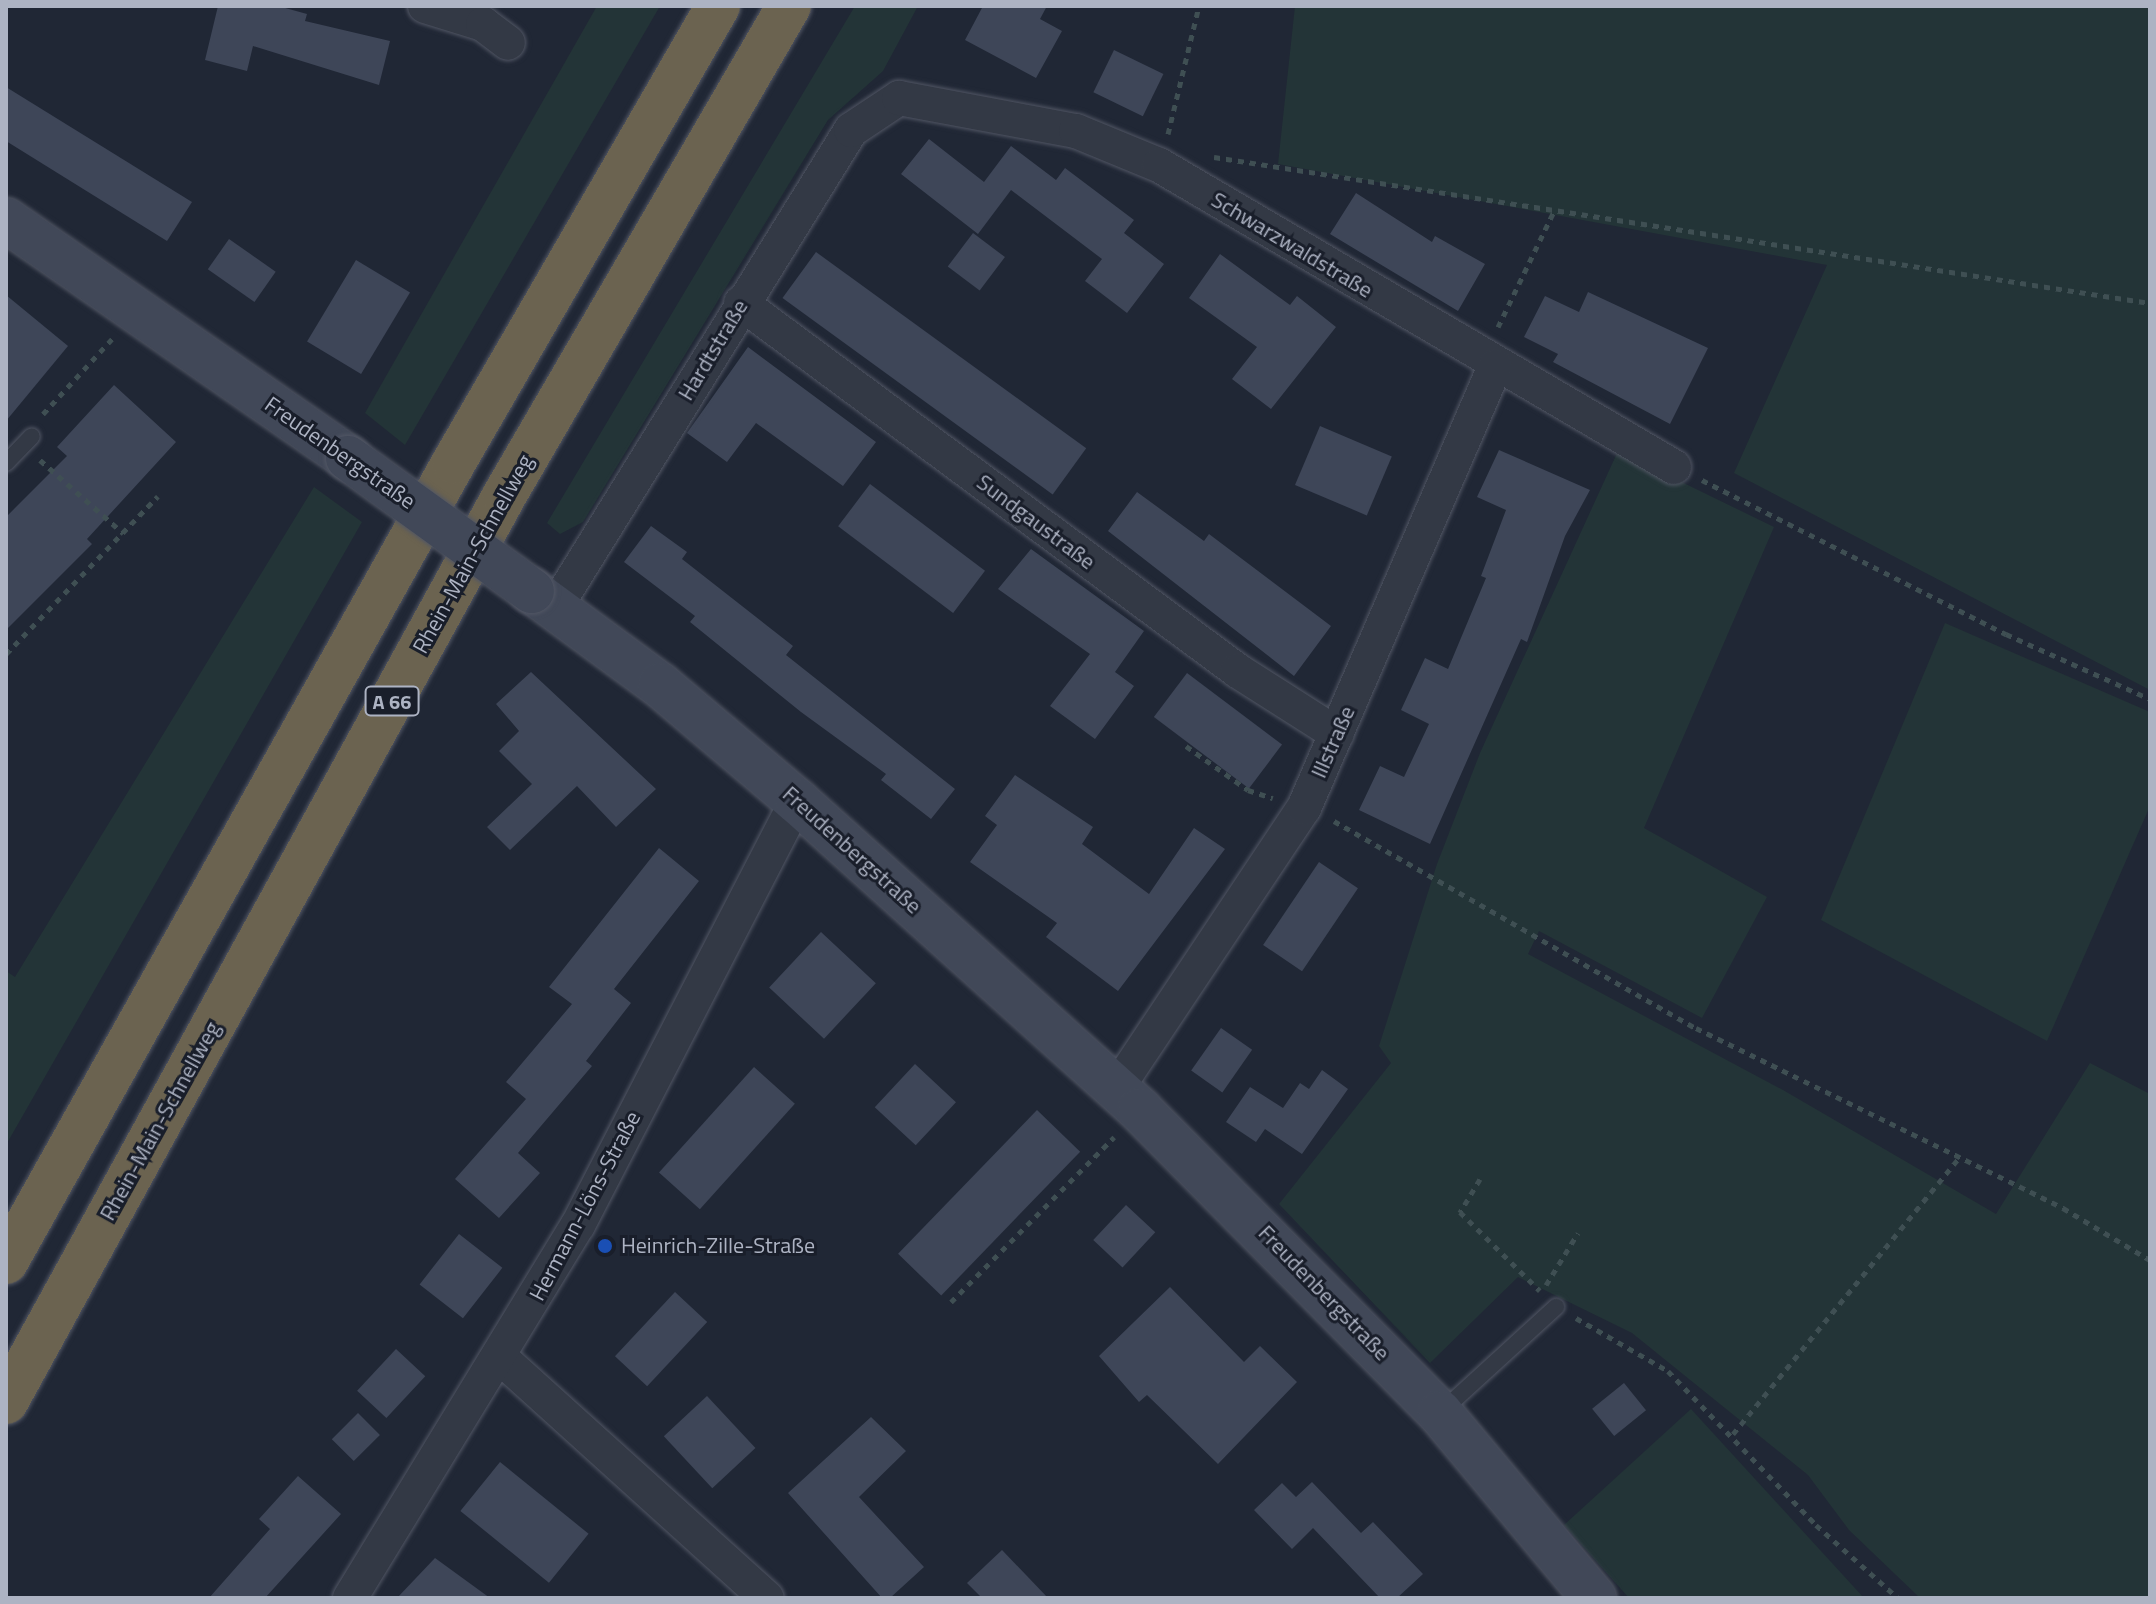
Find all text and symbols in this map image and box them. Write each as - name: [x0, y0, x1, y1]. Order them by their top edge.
- street label: Schwarzwaldstraße: [1207, 186, 1377, 304]
- street label: Hardtstraße: [673, 295, 753, 405]
- street label: Freudenbergstraße: [260, 391, 420, 515]
- street label: Rhein-Main-Schnellweg: [407, 450, 539, 658]
- street label: Sundgaustraße: [972, 469, 1100, 575]
- road number: A 66: [364, 685, 420, 717]
- street label: Illstraße: [1306, 702, 1360, 782]
- street label: Freudenbergstraße: [777, 781, 927, 919]
- street label: Rhein-Main-Schnellweg: [94, 1017, 226, 1225]
- street label: Hermann-Löns-Straße: [524, 1107, 646, 1305]
- street label: Freudenbergstraße: [1253, 1220, 1395, 1366]
- place label: Heinrich-Zille-Straße: [621, 1233, 815, 1259]
- marker: Heinrich-Zille-Straße: [596, 1237, 614, 1255]

